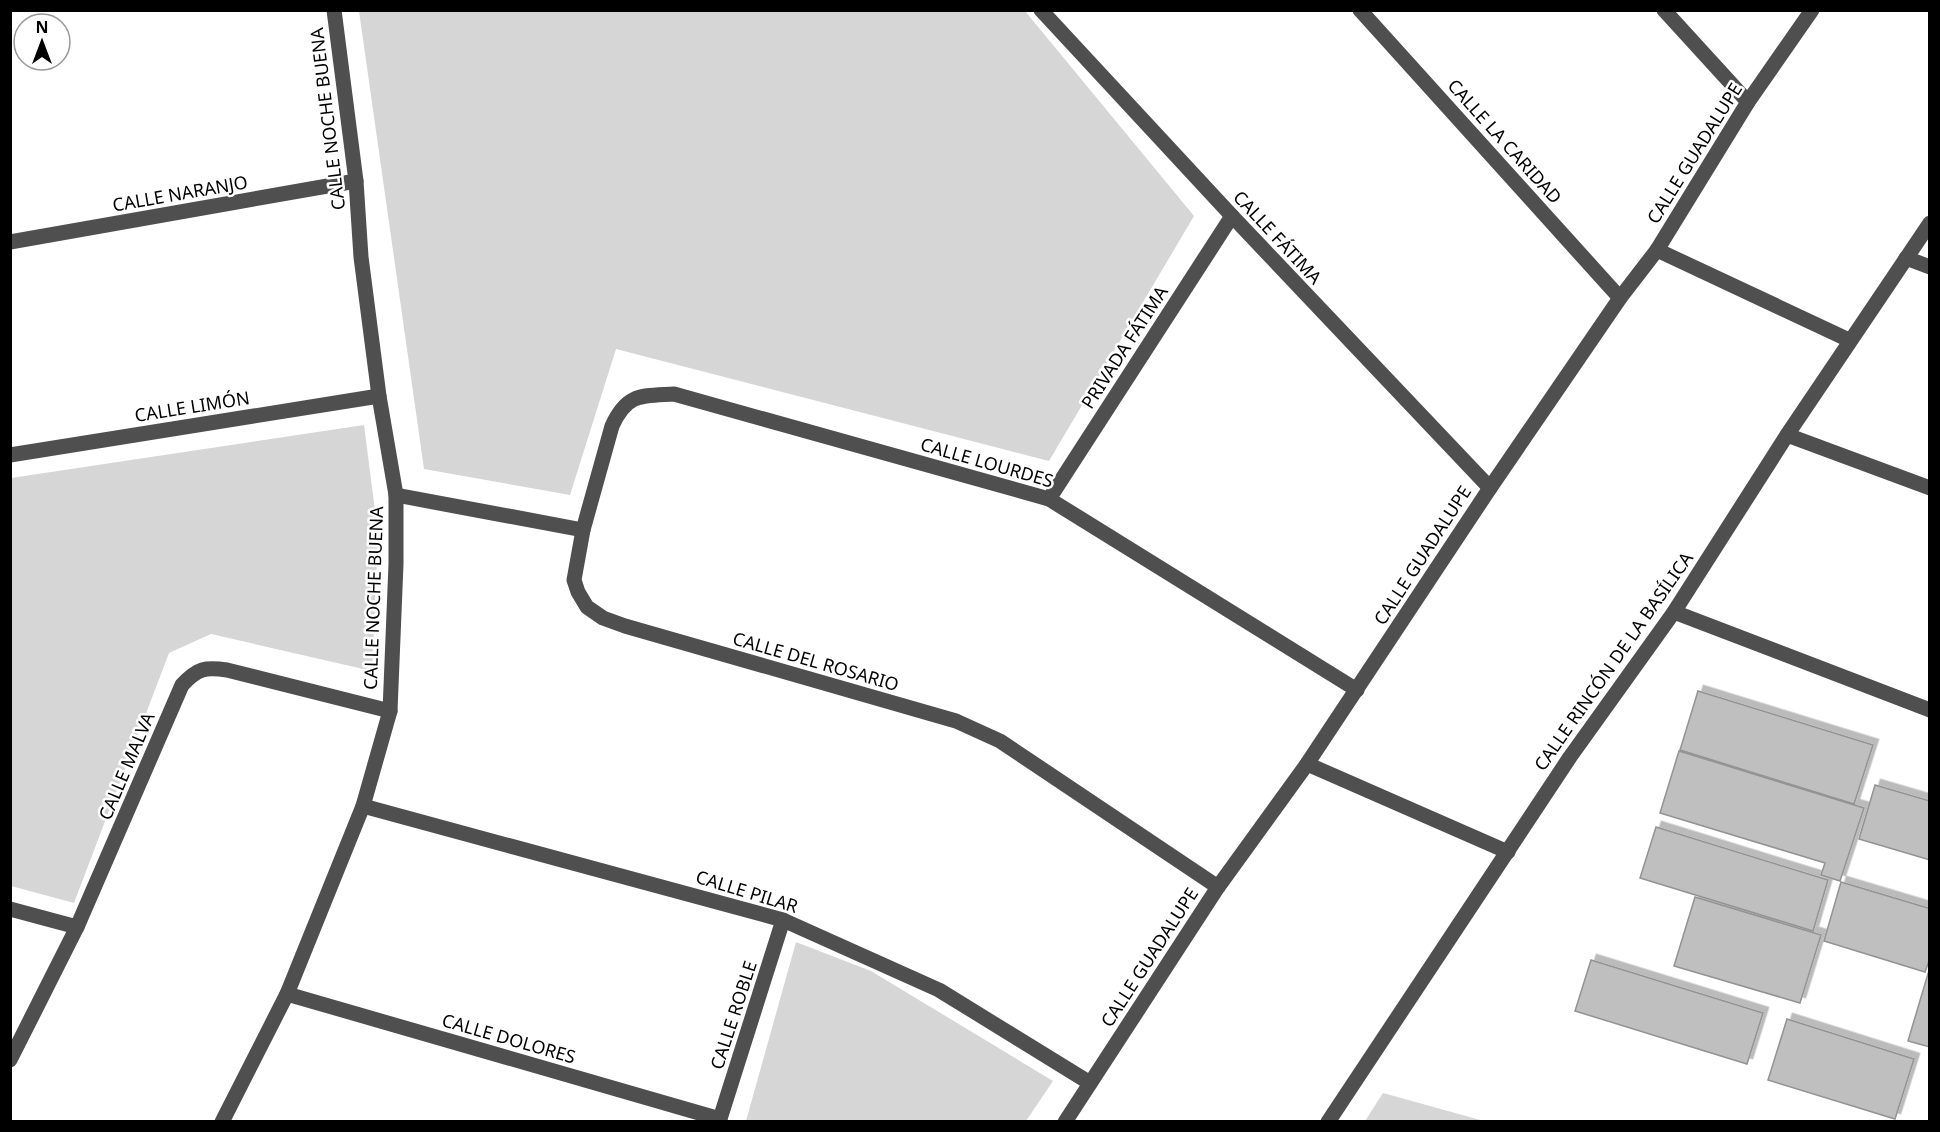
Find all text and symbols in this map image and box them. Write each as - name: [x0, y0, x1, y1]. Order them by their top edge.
- north arrow: [12, 12, 72, 72]
- text: N: [35, 16, 49, 38]
- street label: CALLE NOCHE BUENA: [304, 26, 350, 212]
- street label: CALLE LA CARIDAD: [1443, 74, 1567, 208]
- street label: CALLE GUADALUPE: [1641, 78, 1747, 228]
- street label: CALLE NARANJO: [110, 169, 250, 217]
- street label: CALLE FÁTIMA: [1228, 185, 1328, 289]
- street label: PRIVADA FÁTIMA: [1075, 281, 1173, 413]
- street label: CALLE LIMÓN: [133, 385, 251, 427]
- street label: CALLE LOURDES: [918, 432, 1056, 492]
- street label: CALLE GUADALUPE: [1368, 481, 1476, 629]
- street label: CALLE NOCHE BUENA: [358, 505, 388, 690]
- street label: CALLE RINCÓN DE LA BASÍLICA: [1528, 546, 1698, 775]
- street label: CALLE DEL ROSARIO: [730, 626, 902, 696]
- street label: CALLE MALVA: [93, 708, 160, 824]
- street label: CALLE PILAR: [693, 864, 801, 918]
- street label: CALLE GUADALUPE: [1095, 883, 1203, 1031]
- street label: CALLE ROBLE: [704, 958, 762, 1072]
- street label: CALLE DOLORES: [439, 1007, 579, 1069]

